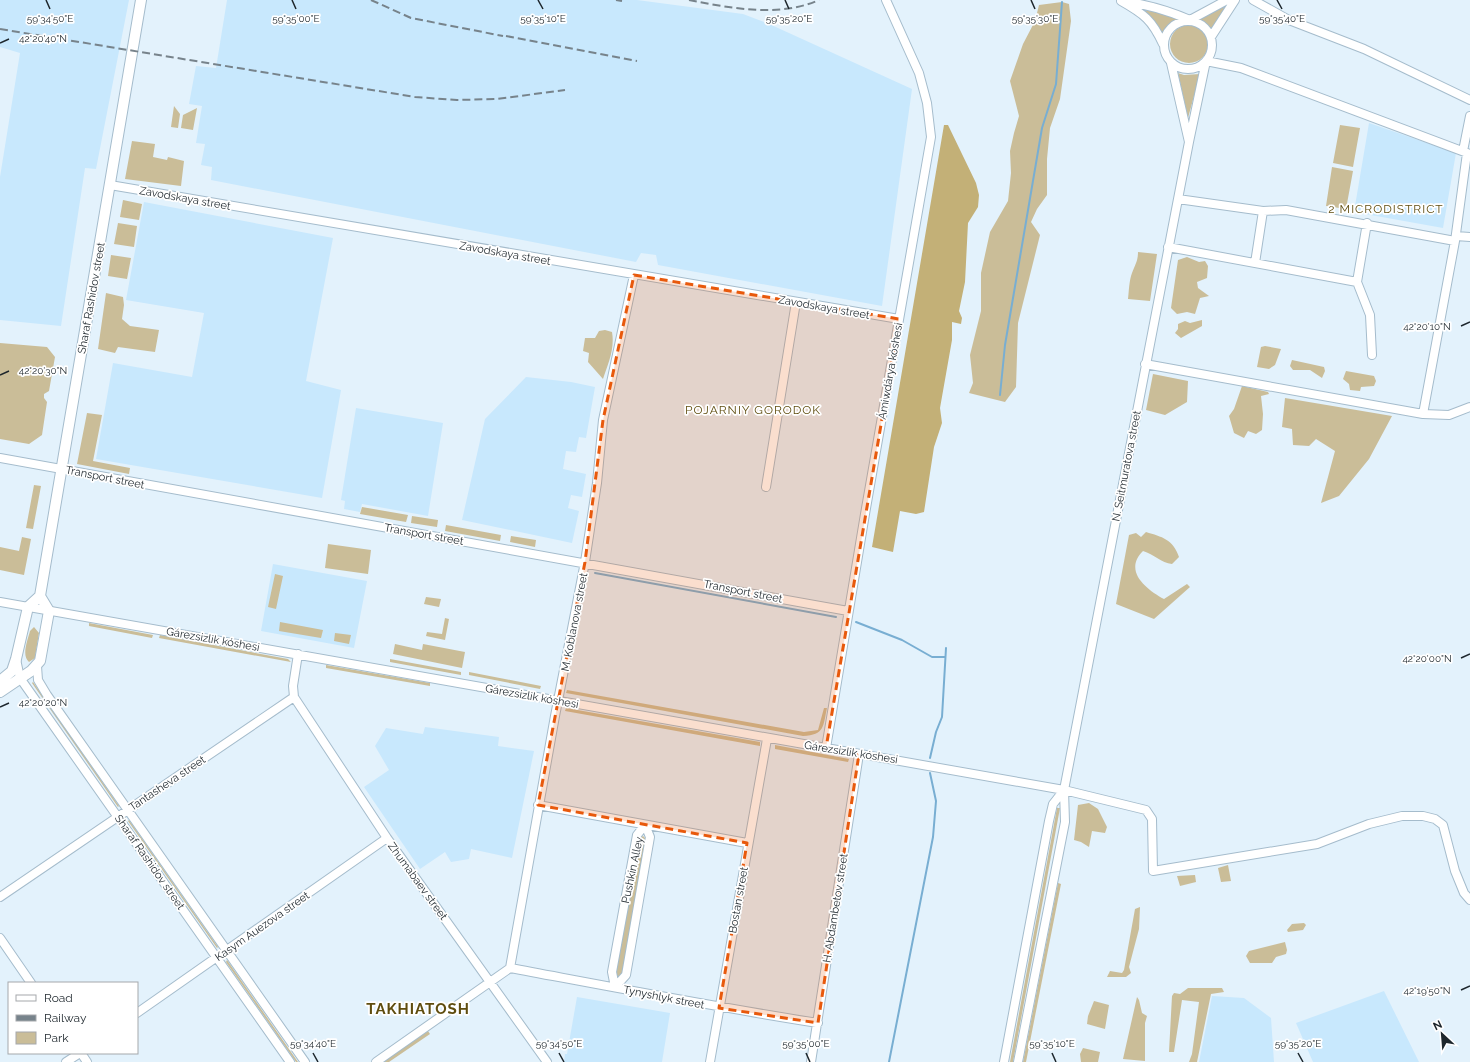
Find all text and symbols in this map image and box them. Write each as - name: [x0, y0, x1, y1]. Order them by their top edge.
- text: 59°34'50"E: [27, 13, 73, 24]
- text: 59°35'00"E: [272, 13, 320, 24]
- text: 59°35'10"E: [520, 13, 566, 24]
- text: 59°35'20"E: [766, 13, 812, 24]
- text: 59°35'30"E: [1012, 13, 1058, 24]
- text: 59°35'40"E: [1259, 13, 1305, 24]
- text: 42°20'40"N: [19, 33, 67, 44]
- street label: Zavodskaya street: [138, 184, 232, 213]
- district label: 2 MICRODISTRICT: [1328, 202, 1444, 216]
- street label: Zavodskaya street: [458, 239, 552, 268]
- street label: Sharaf Rashidov street: [75, 241, 108, 355]
- street label: Zavodskaya street: [777, 293, 871, 322]
- text: 42°20'10"N: [1403, 321, 1451, 332]
- street label: Ámiwdárya kóshesi: [875, 322, 905, 420]
- text: 42°20'30"N: [19, 365, 67, 376]
- district label: POJARNIY GORODOK: [685, 403, 821, 417]
- street label: N. Seitmuratova street: [1109, 409, 1144, 523]
- street label: Transport street: [64, 463, 146, 492]
- street label: Transport street: [383, 521, 465, 548]
- street label: M. Koblanova street: [559, 571, 590, 672]
- street label: Transport street: [702, 577, 784, 606]
- street label: Gárezsizlik kóshesi: [165, 625, 261, 654]
- text: 42°20'00"N: [1402, 653, 1452, 664]
- street label: Gárezsizlik kóshesi: [484, 682, 580, 711]
- text: 42°20'20"N: [19, 697, 67, 708]
- street label: Gárezsizlik kóshesi: [803, 739, 899, 766]
- street label: Tantasheva street: [127, 753, 208, 814]
- street label: Sharaf Rashidov street: [112, 812, 188, 913]
- street label: Pushkin Alley: [619, 836, 646, 905]
- street label: Zhumabaev street: [385, 840, 450, 923]
- street label: H. Abdambetov street: [820, 852, 851, 964]
- street label: Bostan street: [726, 866, 751, 934]
- street label: Kasym Auezova street: [213, 889, 312, 964]
- legend: [8, 982, 138, 1054]
- street label: Tynyshlyk street: [622, 983, 706, 1012]
- text: 42°19'50"N: [1403, 985, 1451, 996]
- text: Road: [44, 991, 73, 1005]
- district label: TAKHIATOSH: [366, 1000, 470, 1018]
- text: Railway: [44, 1011, 87, 1025]
- north arrow: [1422, 1014, 1462, 1054]
- text: N: [1431, 1018, 1444, 1033]
- text: Park: [44, 1031, 69, 1045]
- text: 59°34'40"E: [290, 1038, 336, 1049]
- text: 59°34'50"E: [536, 1038, 582, 1049]
- text: 59°35'00"E: [782, 1038, 830, 1049]
- text: 59°35'10"E: [1029, 1038, 1075, 1049]
- text: 59°35'20"E: [1275, 1038, 1321, 1049]

